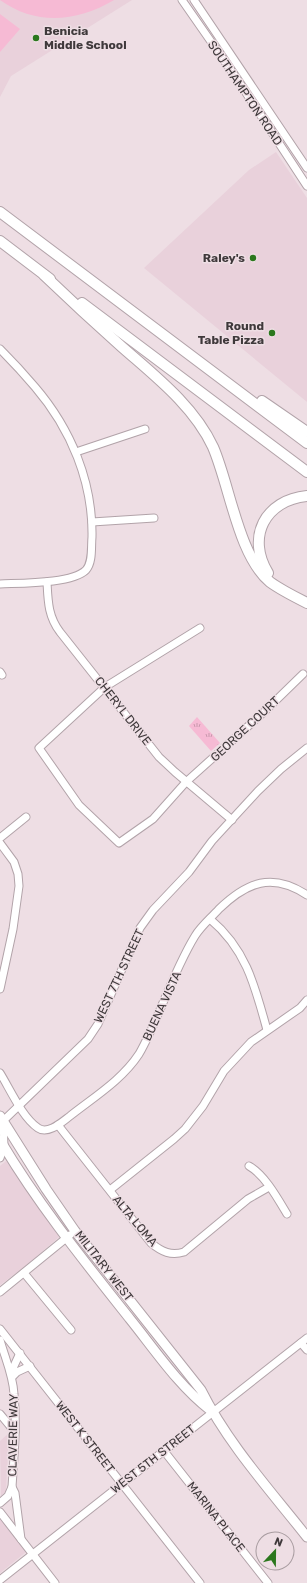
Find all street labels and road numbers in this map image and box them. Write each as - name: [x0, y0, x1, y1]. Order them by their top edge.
- street label: SOUTHAMPTON ROAD: [205, 38, 285, 148]
- street label: CHERYL DRIVE: [92, 674, 154, 748]
- street label: GEORGE COURT: [208, 694, 282, 764]
- street label: WEST 7TH STREET: [91, 927, 147, 1025]
- street label: BUENA VISTA: [140, 969, 184, 1043]
- street label: ALTA LOMA: [110, 1193, 160, 1249]
- street label: MILITARY WEST: [72, 1228, 136, 1304]
- street label: CLAVERIE WAY: [5, 1393, 21, 1476]
- street label: WEST K STREET: [53, 1398, 117, 1476]
- street label: WEST 5TH STREET: [108, 1422, 198, 1496]
- street label: MARINA PLACE: [184, 1479, 248, 1555]

